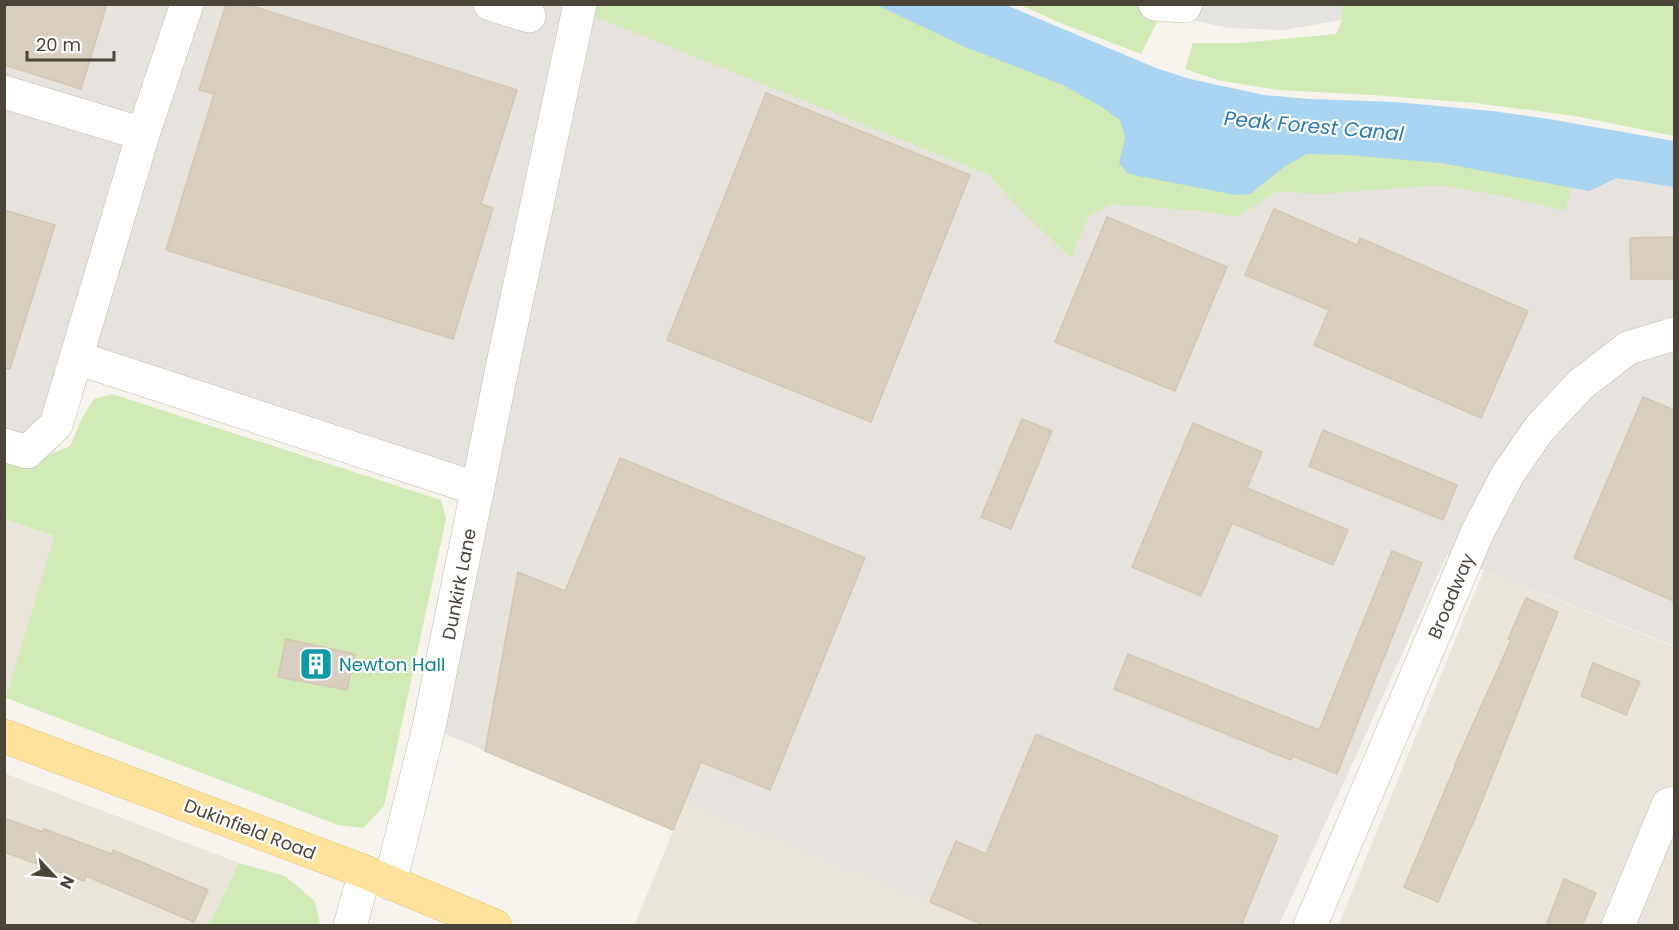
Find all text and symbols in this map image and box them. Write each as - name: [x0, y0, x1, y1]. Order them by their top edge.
- scale bar: [27, 24, 114, 62]
- text: 20 m: [36, 32, 81, 57]
- water label: Peak Forest Canal: [1223, 104, 1405, 148]
- street label: Dunkirk Lane: [436, 526, 482, 642]
- street label: Broadway: [1422, 549, 1480, 643]
- building icon: Newton Hall: [298, 646, 334, 682]
- place label: Newton Hall: [339, 652, 445, 677]
- street label: Dukinfield Road: [181, 792, 319, 866]
- north arrow: [24, 846, 84, 906]
- text: N: [54, 872, 80, 893]

